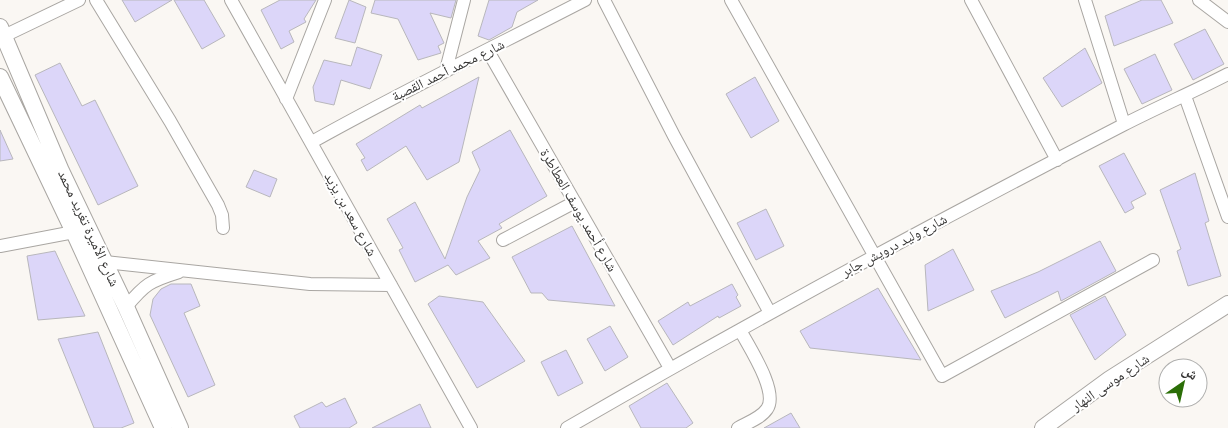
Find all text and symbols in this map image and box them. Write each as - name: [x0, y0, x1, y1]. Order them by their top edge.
- street label: شارع محمد أحمد القصبة: [389, 35, 508, 106]
- street label: شارع أحمد يوسف العطاطرة: [536, 145, 622, 275]
- street label: شارع الأميرة تغريد محمد: [53, 167, 124, 290]
- street label: شارع سعد بن يزيد: [320, 169, 381, 260]
- street label: شارع وليد درويش جابر: [837, 209, 951, 282]
- street label: شارع موسى النهار: [1067, 349, 1153, 416]
- north arrow: [1158, 358, 1208, 408]
- text: ش: [1179, 361, 1202, 384]

